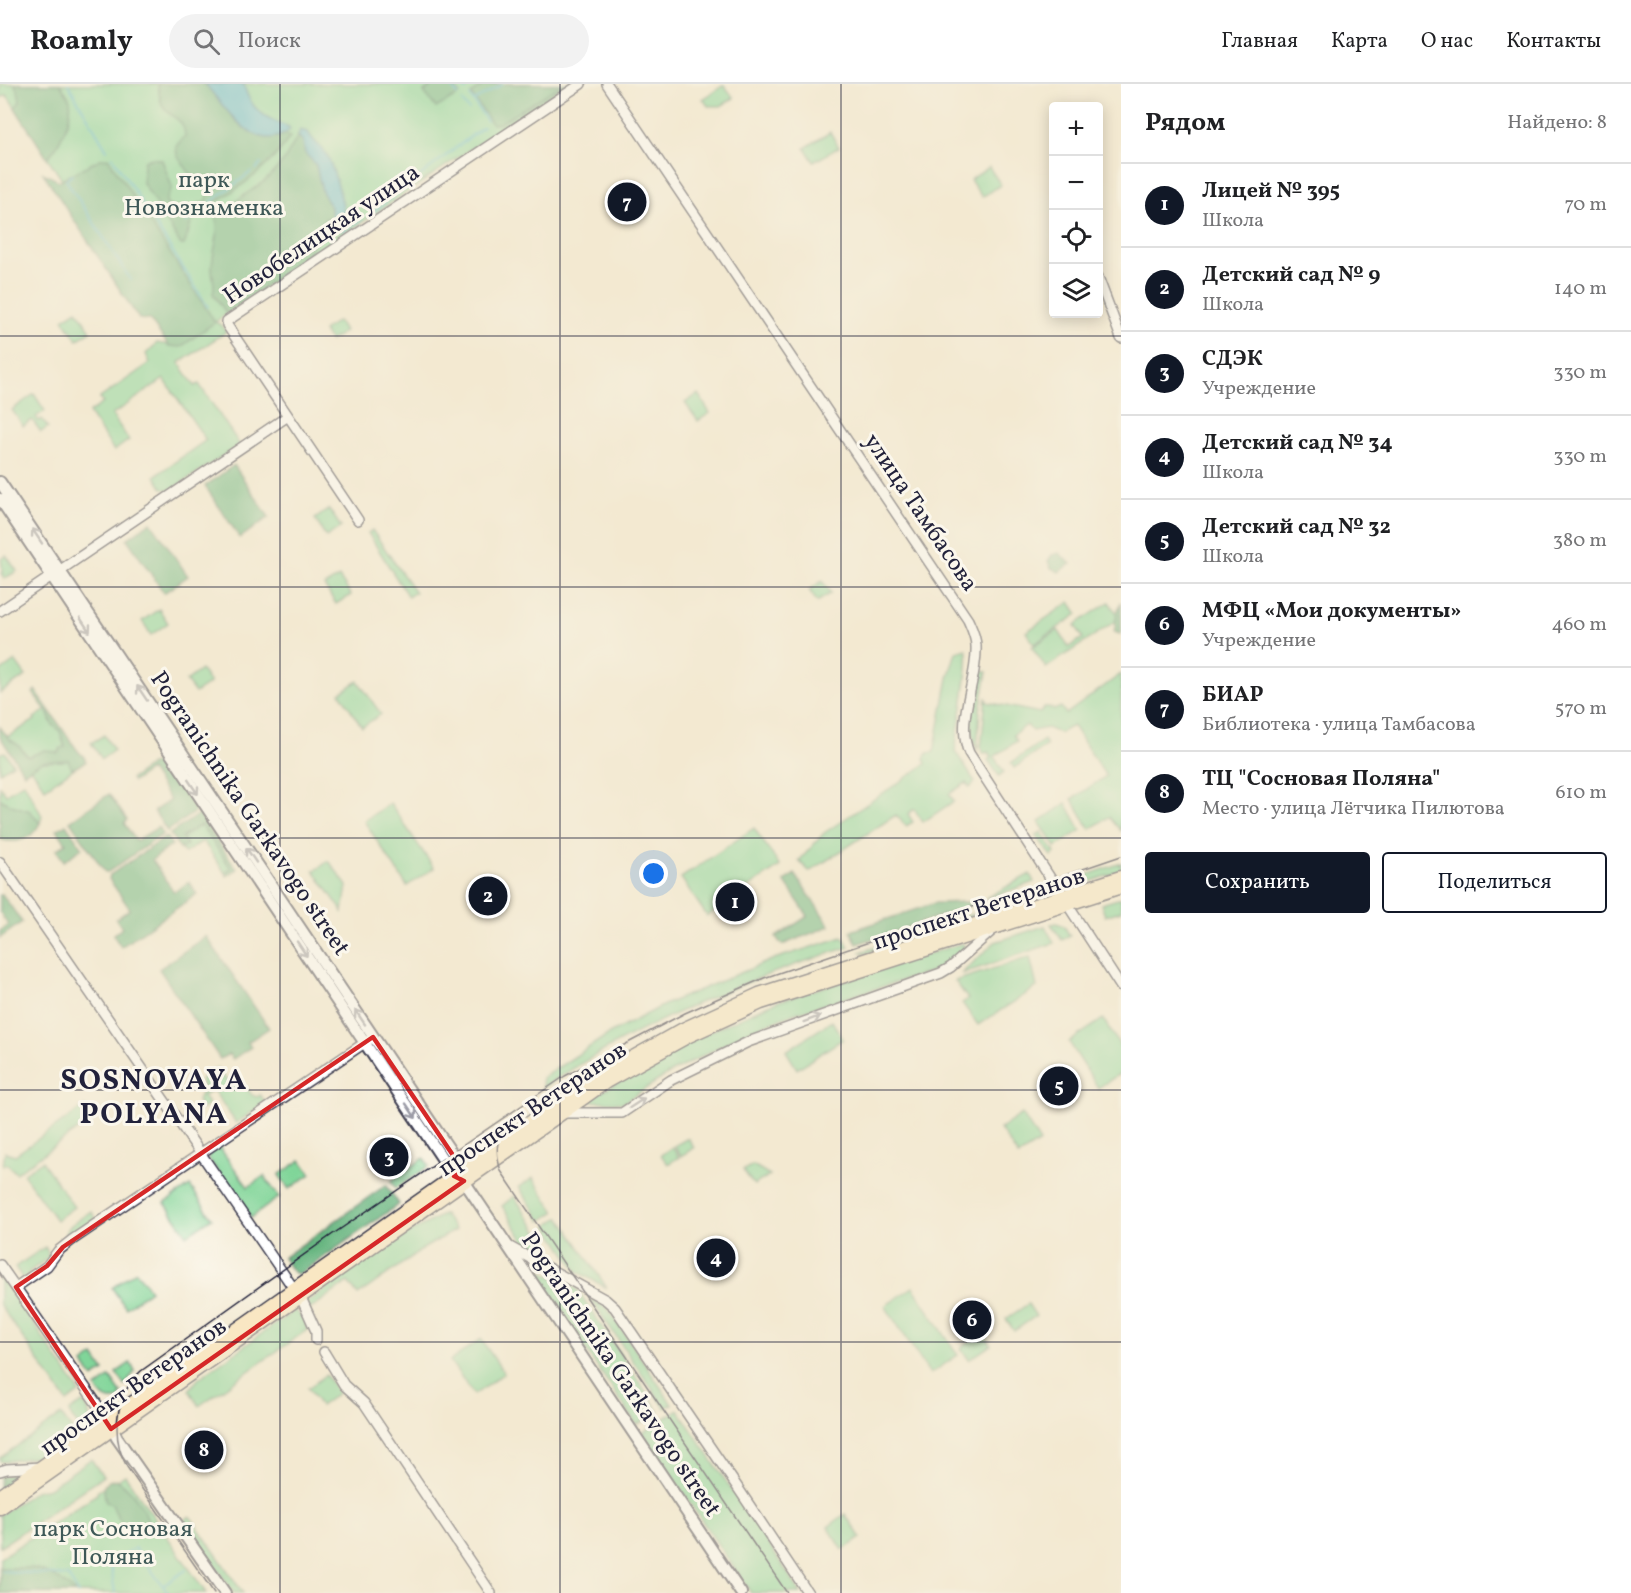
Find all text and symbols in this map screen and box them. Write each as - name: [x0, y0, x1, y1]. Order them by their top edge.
- search box: [169, 14, 589, 68]
- text: Roamly: [30, 22, 133, 61]
- icon: search: [190, 25, 223, 58]
- text: Поиск: [238, 26, 301, 57]
- text: Главная: [1221, 27, 1298, 56]
- text: Карта: [1331, 27, 1388, 56]
- text: О нас: [1421, 27, 1473, 56]
- text: Контакты: [1506, 27, 1601, 56]
- map controls: [1049, 102, 1103, 318]
- button: +: [1049, 102, 1103, 156]
- text: Рядом: [1145, 105, 1225, 141]
- text: Найдено: 8: [1507, 109, 1607, 137]
- street label: Новобелицкая улица: [217, 156, 427, 314]
- button: −: [1049, 156, 1103, 210]
- park label: парк Новознаменка: [124, 164, 284, 226]
- text: Лицей № 395: [1202, 176, 1340, 207]
- pin: 7: [608, 180, 646, 224]
- text: 1: [1160, 191, 1169, 219]
- text: 70 m: [1564, 191, 1607, 219]
- text: Школа: [1202, 207, 1264, 235]
- button: locate: [1049, 210, 1103, 264]
- text: Детский сад № 9: [1202, 260, 1380, 291]
- button: layers: [1049, 264, 1103, 318]
- text: 2: [1159, 275, 1170, 303]
- text: 140 m: [1554, 275, 1607, 303]
- text: Школа: [1202, 291, 1264, 319]
- text: СДЭК: [1202, 344, 1263, 375]
- text: 3: [1159, 359, 1170, 387]
- text: 330 m: [1553, 359, 1607, 387]
- text: Учреждение: [1202, 375, 1316, 403]
- street label: улица Тамбасова: [854, 427, 986, 599]
- text: Детский сад № 34: [1202, 428, 1393, 459]
- text: 4: [1158, 443, 1171, 471]
- text: 330 m: [1553, 443, 1607, 471]
- text: Школа: [1202, 459, 1264, 487]
- text: Детский сад № 32: [1202, 512, 1391, 543]
- text: 5: [1160, 527, 1169, 555]
- text: 380 m: [1553, 527, 1607, 555]
- one-way arrow: [30, 528, 42, 545]
- text: Школа: [1202, 543, 1264, 571]
- text: МФЦ «Мои документы»: [1202, 596, 1462, 627]
- text: 6: [1159, 611, 1170, 639]
- text: 460 m: [1551, 611, 1607, 639]
- one-way arrow: [79, 617, 91, 633]
- text: Учреждение: [1202, 627, 1316, 655]
- street label: Pogranichnika Garkavogo street: [141, 665, 357, 963]
- text: БИАР: [1202, 680, 1263, 711]
- one-way arrow: [136, 686, 148, 702]
- text: 7: [1160, 695, 1169, 723]
- text: 570 m: [1555, 695, 1607, 723]
- text: Библиотека · улица Тамбасова: [1202, 711, 1476, 739]
- text: ТЦ "Сосновая Поляна": [1202, 764, 1440, 795]
- one-way arrow: [187, 779, 199, 795]
- text: 8: [1159, 779, 1170, 807]
- text: 610 m: [1555, 779, 1607, 807]
- text: Место · улица Лётчика Пилютова: [1202, 795, 1505, 823]
- one-way arrow: [245, 848, 257, 864]
- button: Сохранить: [1145, 852, 1370, 913]
- button: Поделиться: [1382, 852, 1607, 913]
- your location: [639, 859, 668, 888]
- street label: проспект Ветеранов: [869, 860, 1089, 960]
- pin: 2: [468, 874, 508, 918]
- pin: 1: [716, 880, 754, 924]
- one-way arrow: [296, 941, 308, 957]
- one-way arrow: [353, 1009, 365, 1026]
- one-way arrow: [802, 1012, 821, 1023]
- street label: проспект Ветеранов: [432, 1034, 634, 1186]
- district label: SOSNOVAYA POLYANA: [60, 1060, 248, 1136]
- pin: 5: [1040, 1064, 1078, 1108]
- one-way arrow: [628, 1097, 645, 1109]
- one-way arrow: [404, 1103, 417, 1120]
- pin: 3: [370, 1134, 408, 1180]
- street label: Pogranichnika Garkavogo street: [512, 1226, 728, 1524]
- pin: 4: [696, 1236, 736, 1280]
- pin: 6: [952, 1298, 992, 1342]
- street label: проспект Ветеранов: [34, 1311, 234, 1465]
- pin: 8: [184, 1428, 224, 1472]
- park label: парк Сосновая Поляна: [33, 1513, 193, 1575]

